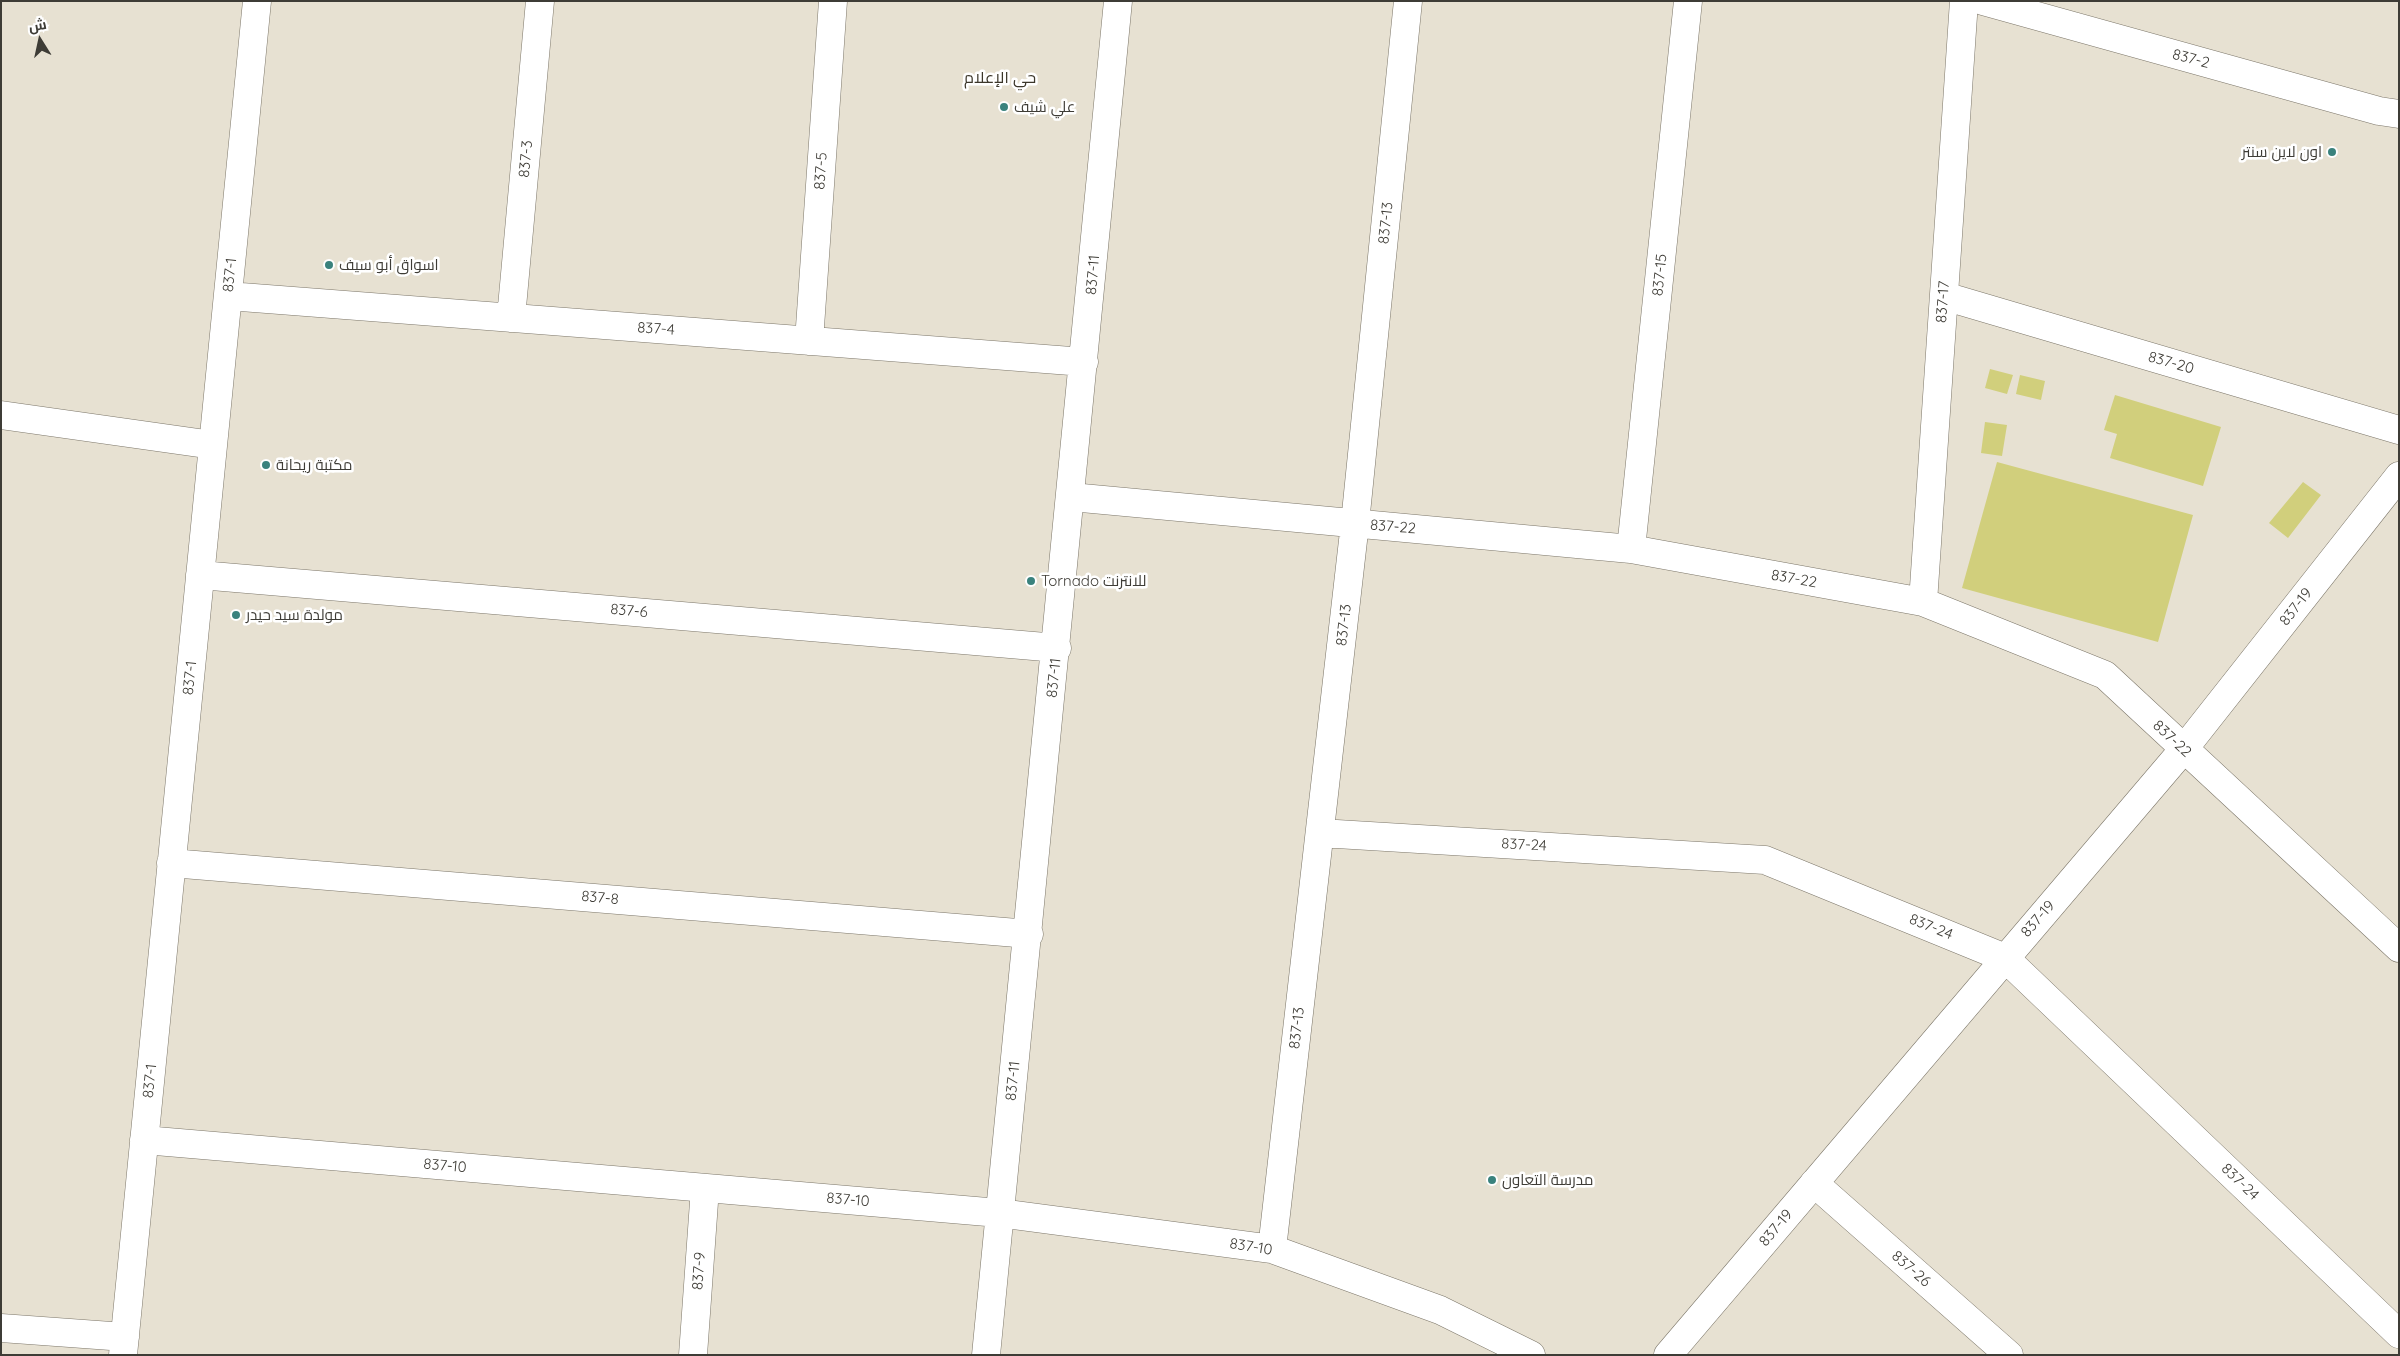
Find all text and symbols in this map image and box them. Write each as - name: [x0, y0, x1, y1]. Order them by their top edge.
- north arrow: [15, 15, 65, 65]
- text: ش: [27, 15, 48, 36]
- street label: 837-2: [2170, 45, 2212, 73]
- district label: حي الإعلام: [964, 68, 1036, 88]
- place label: علي شيف: [1014, 98, 1075, 116]
- marker: علي شيف: [998, 101, 1010, 113]
- street label: 837-3: [515, 140, 537, 178]
- place label: اون لاين سنتر: [2242, 143, 2322, 161]
- marker: اون لاين سنتر: [2326, 146, 2338, 158]
- street label: 837-5: [811, 152, 831, 190]
- street label: 837-13: [1375, 201, 1397, 245]
- street label: 837-15: [1649, 253, 1671, 297]
- street label: 837-11: [1082, 254, 1104, 296]
- place label: اسواق أبو سيف: [339, 256, 439, 274]
- street label: 837-1: [219, 257, 241, 293]
- marker: اسواق أبو سيف: [323, 259, 335, 271]
- street label: 837-17: [1933, 280, 1953, 324]
- street label: 837-4: [637, 319, 675, 339]
- street label: 837-20: [2146, 348, 2196, 378]
- place label: مكتبة ريحانة: [276, 456, 352, 474]
- marker: مكتبة ريحانة: [260, 459, 272, 471]
- street label: 837-22: [1369, 516, 1417, 538]
- street label: 837-22: [1770, 566, 1818, 592]
- place label: Tornado للانترنت: [1041, 572, 1146, 590]
- marker: Tornado للانترنت: [1025, 575, 1037, 587]
- street label: 837-19: [2276, 585, 2316, 629]
- street label: 837-6: [609, 600, 649, 622]
- street label: 837-13: [1332, 603, 1356, 647]
- place label: مولدة سيد حيدر: [246, 606, 343, 624]
- marker: مولدة سيد حيدر: [230, 609, 242, 621]
- street label: 837-11: [1043, 657, 1065, 699]
- street label: 837-1: [179, 660, 201, 696]
- street label: 837-22: [2149, 717, 2195, 761]
- street label: 837-24: [1501, 835, 1547, 855]
- street label: 837-8: [580, 887, 620, 909]
- street label: 837-19: [2017, 897, 2059, 941]
- street label: 837-24: [1907, 910, 1955, 944]
- street label: 837-13: [1285, 1006, 1309, 1050]
- street label: 837-11: [1002, 1060, 1024, 1102]
- street label: 837-1: [139, 1063, 161, 1099]
- street label: 837-10: [423, 1155, 467, 1177]
- street label: 837-24: [2217, 1160, 2263, 1204]
- place label: مدرسة التعاون: [1502, 1171, 1593, 1189]
- marker: مدرسة التعاون: [1486, 1174, 1498, 1186]
- street label: 837-10: [826, 1189, 870, 1211]
- street label: 837-19: [1755, 1206, 1797, 1250]
- street label: 837-10: [1228, 1235, 1274, 1259]
- street label: 837-26: [1888, 1247, 1934, 1291]
- street label: 837-9: [689, 1251, 709, 1291]

